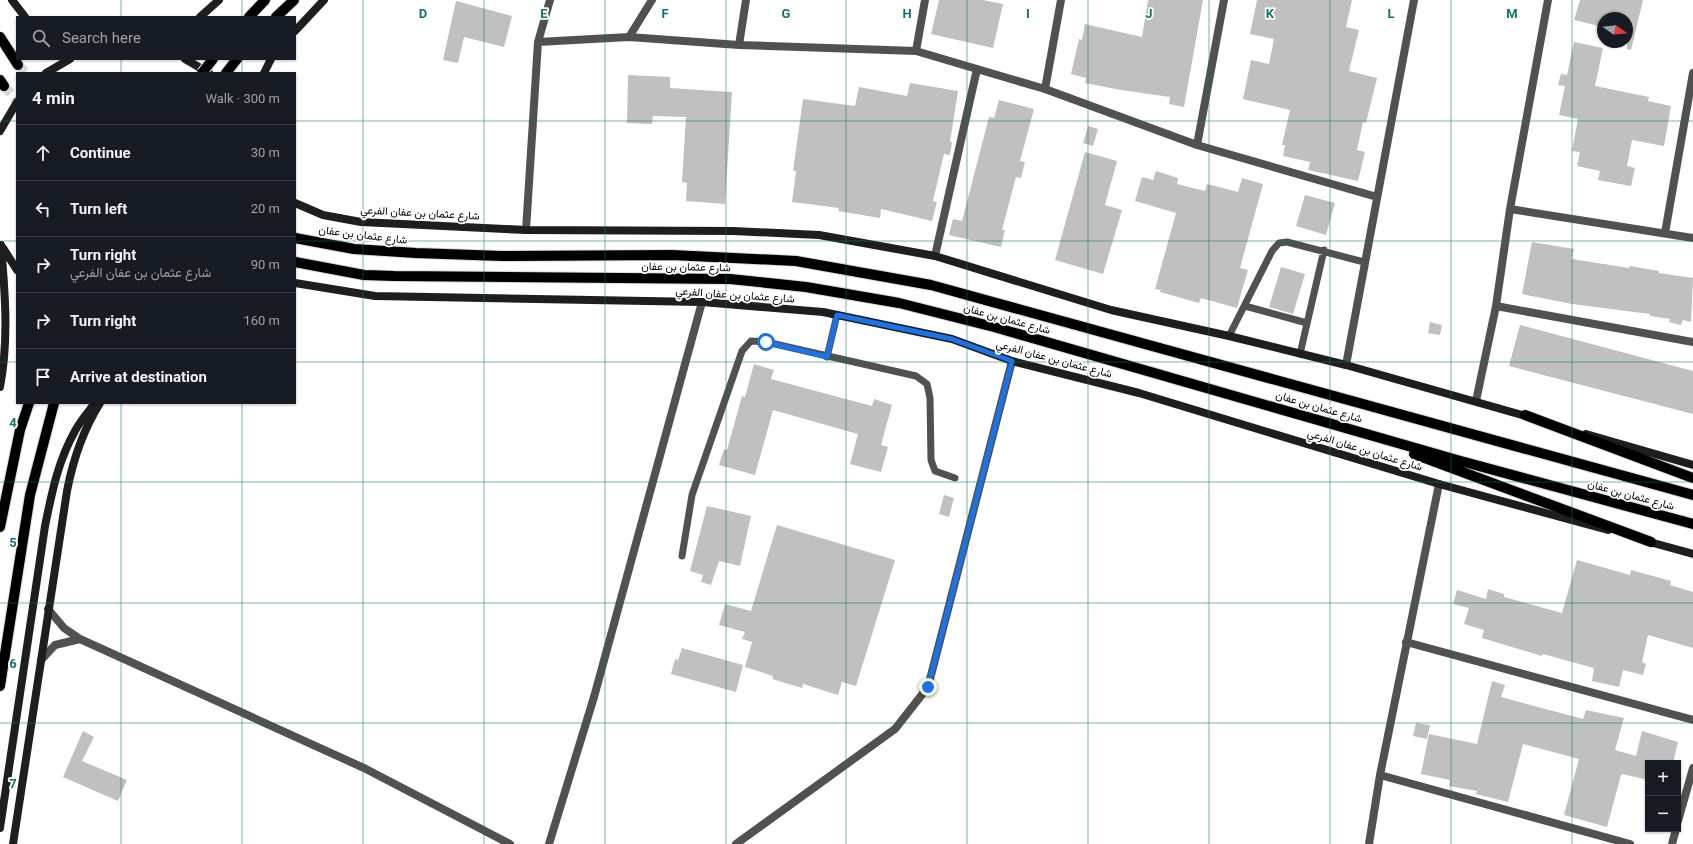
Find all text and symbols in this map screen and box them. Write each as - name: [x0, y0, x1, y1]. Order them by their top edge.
- text: D: [419, 6, 427, 21]
- text: E: [540, 6, 548, 21]
- text: F: [661, 6, 669, 21]
- text: G: [782, 6, 791, 21]
- text: H: [902, 6, 912, 21]
- text: I: [1026, 6, 1030, 21]
- text: J: [1145, 6, 1153, 21]
- text: K: [1266, 6, 1275, 21]
- text: L: [1387, 6, 1395, 21]
- text: M: [1506, 6, 1518, 21]
- north arrow: [1597, 12, 1633, 48]
- search box: [16, 16, 296, 60]
- icon: search: [30, 27, 52, 49]
- text: Search here: [62, 29, 141, 47]
- text: 4 min: [32, 88, 75, 108]
- text: Walk · 300 m: [205, 91, 280, 106]
- icon: ahead: [32, 142, 54, 164]
- text: Continue: [70, 144, 131, 162]
- text: 30 m: [251, 145, 280, 160]
- icon: left: [32, 198, 54, 220]
- text: Turn left: [70, 200, 127, 218]
- text: 20 m: [251, 201, 280, 216]
- street label: شارع عثمان بن عفان الفرعي: [360, 203, 480, 226]
- street label: شارع عثمان بن عفان: [318, 223, 408, 248]
- text: Turn right: [70, 246, 136, 264]
- icon: right: [32, 254, 54, 276]
- text: 90 m: [251, 257, 280, 272]
- street label: شارع عثمان بن عفان: [641, 260, 731, 275]
- text: شارع عثمان بن عفان الفرعي: [70, 265, 211, 280]
- street label: شارع عثمان بن عفان الفرعي: [675, 284, 795, 309]
- street label: شارع عثمان بن عفان: [962, 301, 1052, 338]
- icon: right: [32, 310, 54, 332]
- text: Turn right: [70, 312, 136, 330]
- text: 160 m: [243, 313, 280, 328]
- route start: [757, 333, 775, 351]
- street label: شارع عثمان بن عفان الفرعي: [994, 337, 1114, 384]
- icon: arrive: [32, 366, 54, 388]
- text: Arrive at destination: [70, 368, 207, 386]
- street label: شارع عثمان بن عفان: [1274, 388, 1364, 427]
- text: 4: [9, 415, 17, 430]
- street label: شارع عثمان بن عفان الفرعي: [1305, 426, 1424, 477]
- street label: شارع عثمان بن عفان: [1586, 477, 1676, 514]
- text: 5: [9, 535, 17, 550]
- text: 6: [9, 656, 17, 671]
- route end: [919, 678, 937, 696]
- map controls: [1645, 760, 1681, 832]
- button: +: [1645, 760, 1681, 796]
- text: 7: [9, 776, 17, 791]
- button: −: [1645, 796, 1681, 832]

